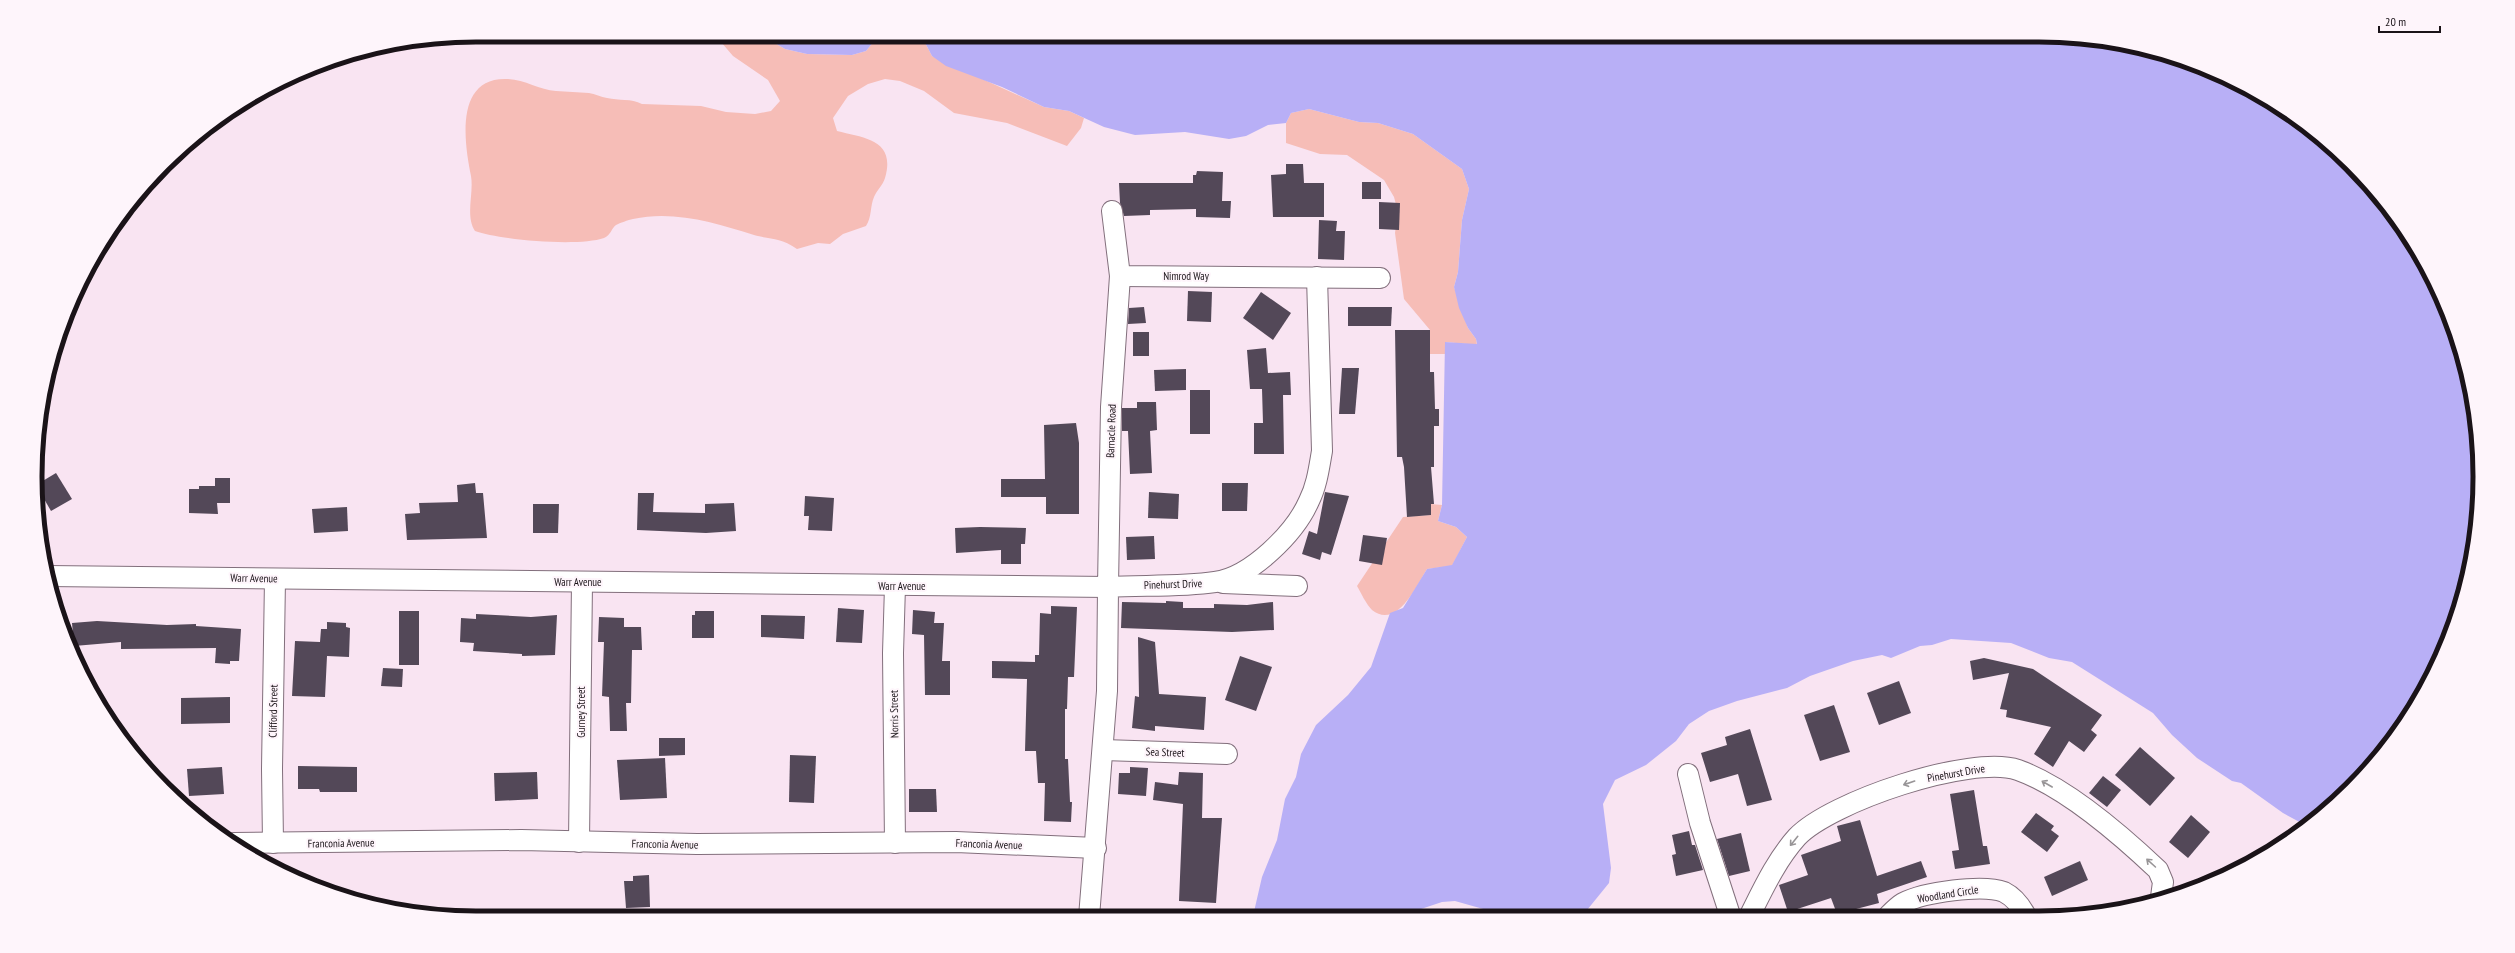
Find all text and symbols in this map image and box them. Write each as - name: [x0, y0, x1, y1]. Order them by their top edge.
- scale bar: [2379, 8, 2440, 34]
- text: 20 m: [2385, 14, 2406, 29]
- street label: Nimrod Way: [1163, 269, 1210, 283]
- street label: Barnacle Road: [1103, 404, 1119, 458]
- street label: Warr Avenue: [230, 571, 278, 585]
- street label: Warr Avenue: [554, 575, 602, 589]
- street label: Pinehurst Drive: [1144, 576, 1203, 592]
- street label: Warr Avenue: [878, 579, 926, 593]
- street label: Clifford Street: [266, 684, 280, 738]
- street label: Gurney Street: [574, 686, 588, 738]
- street label: Norris Street: [887, 690, 901, 738]
- street label: Sea Street: [1145, 744, 1185, 760]
- street label: Pinehurst Drive: [1926, 761, 1986, 785]
- one-way arrow: [1902, 780, 1915, 787]
- one-way arrow: [2041, 780, 2053, 788]
- street label: Franconia Avenue: [308, 835, 375, 851]
- street label: Franconia Avenue: [632, 836, 699, 852]
- street label: Franconia Avenue: [955, 836, 1023, 852]
- one-way arrow: [1790, 836, 1799, 847]
- one-way arrow: [2145, 858, 2156, 867]
- street label: Woodland Circle: [1916, 882, 1980, 906]

